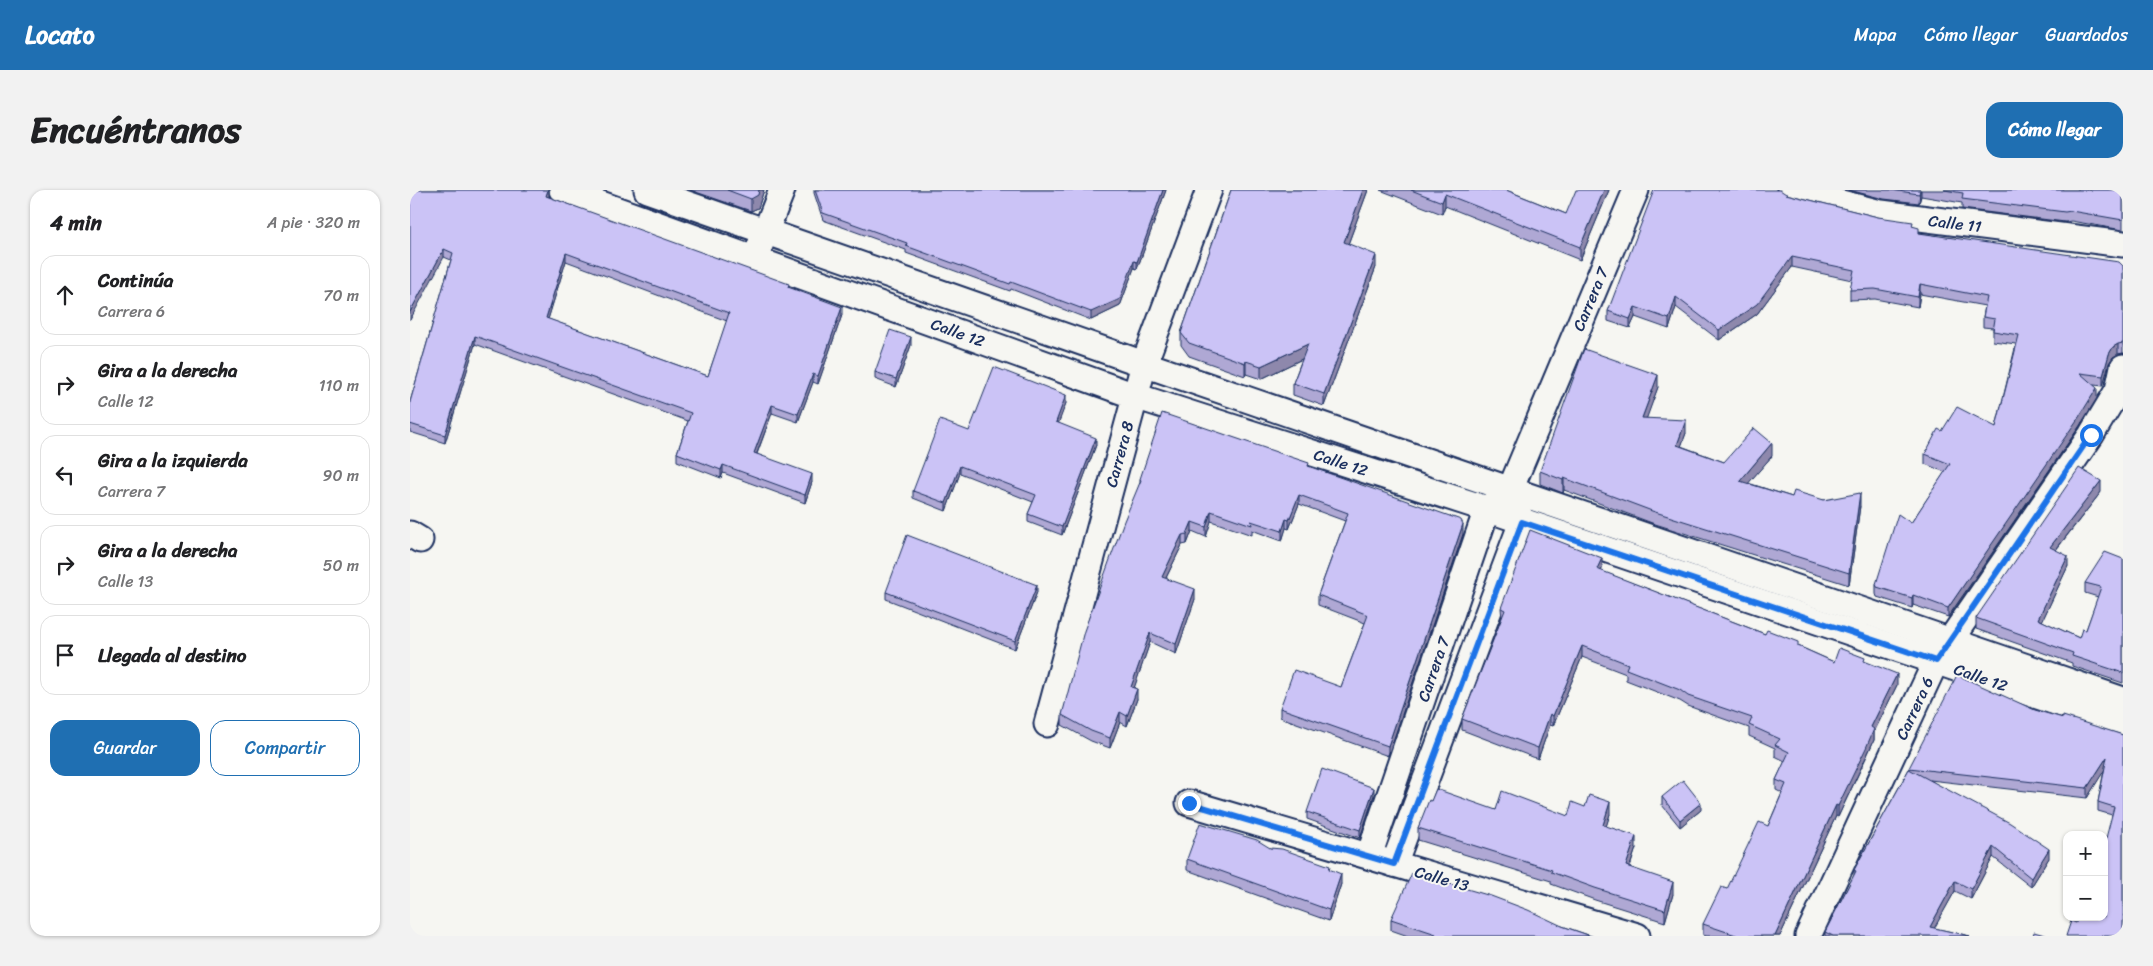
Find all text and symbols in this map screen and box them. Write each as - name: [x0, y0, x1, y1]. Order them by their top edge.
- text: Locato: [25, 14, 95, 56]
- text: Mapa: [1854, 19, 1896, 51]
- text: Cómo llegar: [1924, 19, 2017, 51]
- text: Guardados: [2045, 19, 2128, 51]
- text: Encuéntranos: [30, 99, 241, 161]
- button: Cómo llegar: [1986, 102, 2123, 158]
- text: 4 min: [50, 204, 102, 242]
- street label: Calle 11: [1927, 206, 1983, 241]
- text: A pie · 320 m: [267, 208, 360, 237]
- street label: Carrera 7: [1564, 262, 1617, 336]
- text: Continúa: [98, 264, 173, 297]
- icon: ahead: [51, 281, 79, 309]
- text: 70 m: [323, 281, 359, 310]
- text: Carrera 6: [98, 297, 165, 326]
- street label: Calle 12: [927, 309, 989, 356]
- text: Gira a la derecha: [98, 354, 237, 387]
- icon: right: [51, 371, 79, 399]
- text: 110 m: [319, 371, 359, 400]
- text: Calle 12: [98, 387, 154, 416]
- street label: Carrera 8: [1097, 417, 1142, 491]
- route start: [2080, 424, 2103, 447]
- street label: Calle 12: [1310, 440, 1372, 485]
- text: Gira a la izquierda: [98, 444, 248, 477]
- icon: left: [51, 461, 79, 489]
- text: 90 m: [323, 461, 359, 490]
- text: Carrera 7: [98, 477, 165, 506]
- text: Gira a la derecha: [98, 534, 237, 567]
- icon: right: [51, 551, 79, 579]
- text: 50 m: [323, 551, 359, 580]
- text: Calle 13: [98, 567, 153, 596]
- street label: Carrera 7: [1409, 632, 1458, 706]
- text: Llegada al destino: [98, 639, 247, 672]
- icon: arrive: [51, 641, 79, 669]
- street label: Calle 12: [1950, 655, 2012, 700]
- street label: Carrera 6: [1887, 672, 1942, 745]
- button: Guardar: [50, 720, 200, 776]
- button: Compartir: [210, 720, 360, 776]
- route end: [1178, 792, 1201, 815]
- map controls: [2063, 831, 2108, 921]
- button: +: [2063, 831, 2108, 876]
- street label: Calle 13: [1411, 857, 1473, 900]
- button: −: [2063, 876, 2108, 921]

